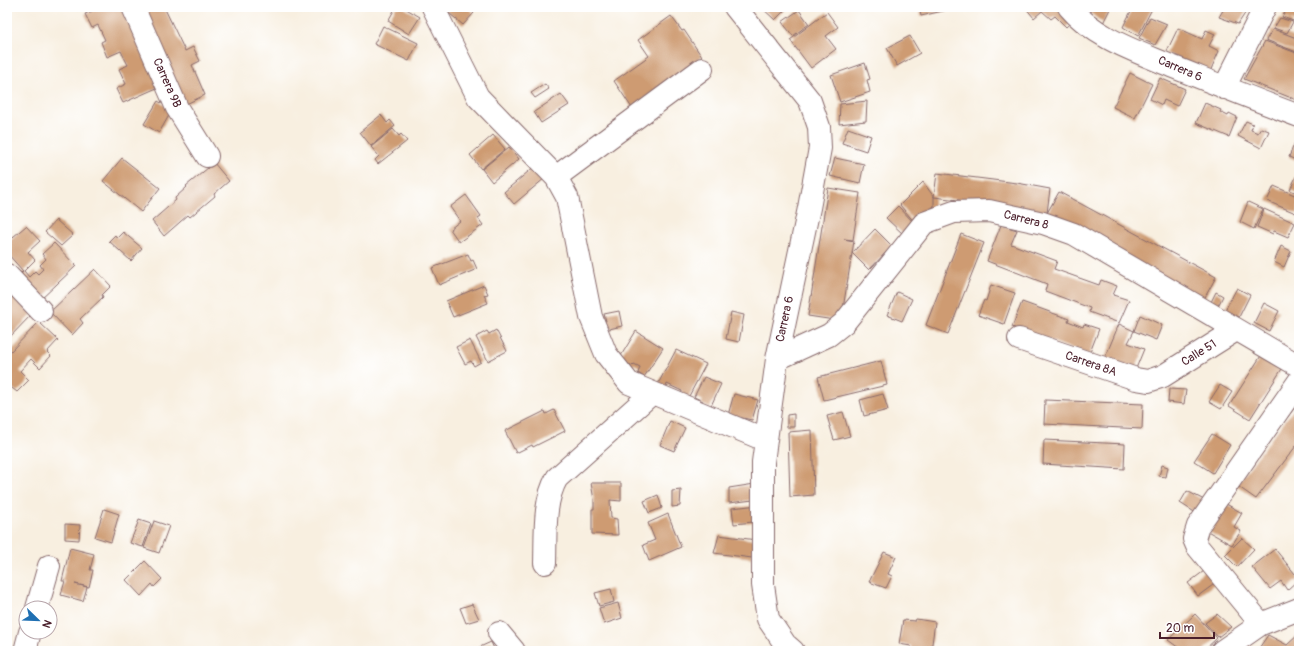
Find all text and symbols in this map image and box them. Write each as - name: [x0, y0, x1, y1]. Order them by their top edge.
- street label: Carrera 6: [1156, 53, 1204, 85]
- street label: Carrera 9B: [149, 56, 185, 110]
- street label: Carrera 8: [1002, 207, 1050, 233]
- street label: Carrera 6: [773, 295, 797, 343]
- street label: Calle 51: [1179, 336, 1219, 370]
- street label: Carrera 8A: [1063, 348, 1119, 380]
- north arrow: [18, 600, 58, 640]
- scale bar: [1160, 614, 1214, 640]
- text: N: [39, 618, 54, 630]
- text: 20 m: [1166, 621, 1195, 636]

